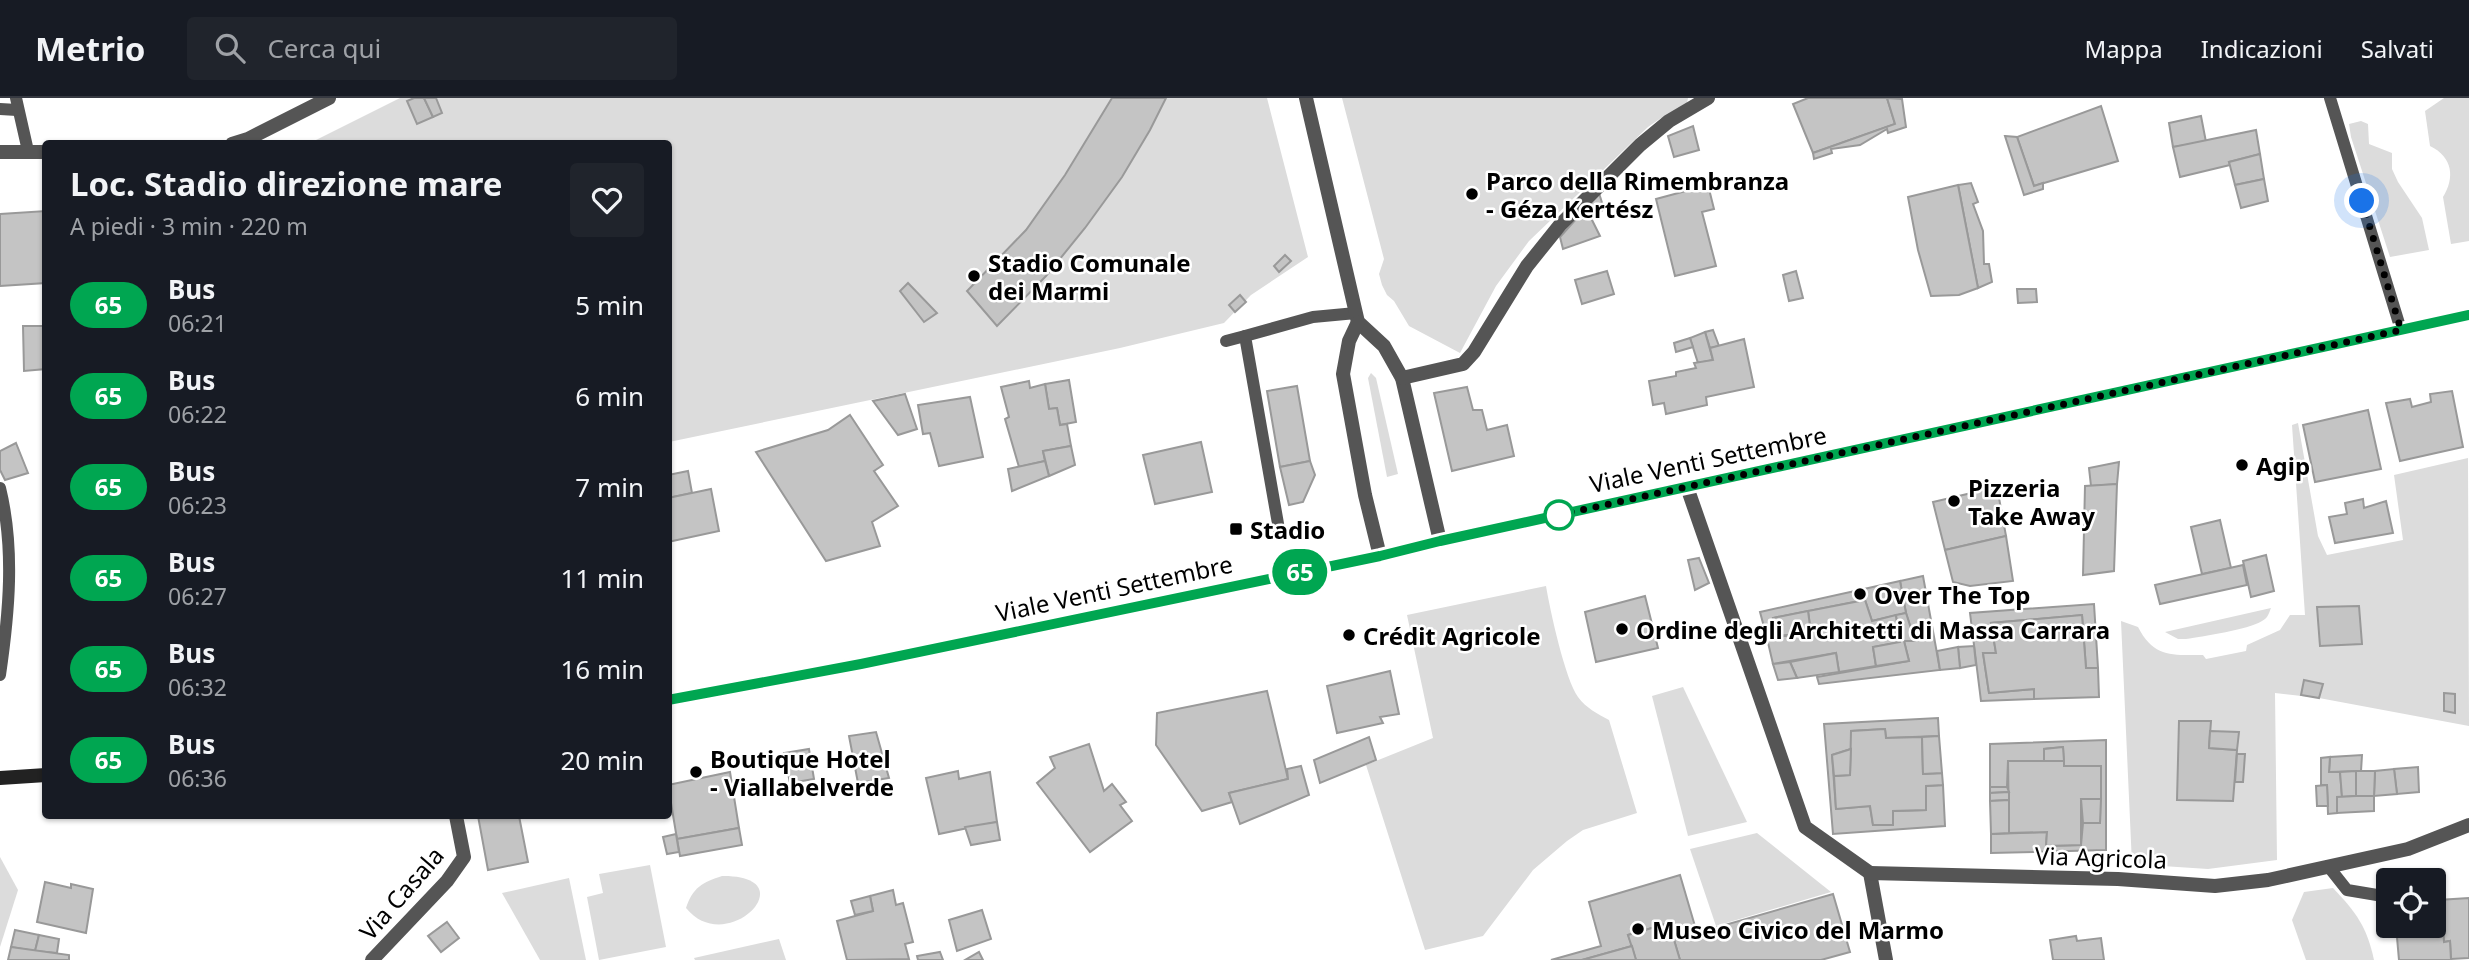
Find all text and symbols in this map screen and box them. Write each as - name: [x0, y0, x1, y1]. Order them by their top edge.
- search box: [187, 17, 677, 80]
- text: Metrio: [35, 26, 145, 71]
- icon: search: [211, 29, 249, 67]
- text: Cerca qui: [267, 30, 381, 66]
- text: Mappa: [2085, 32, 2163, 65]
- text: Indicazioni: [2201, 32, 2323, 65]
- text: Salvati: [2361, 32, 2434, 65]
- text: Loc. Stadio direzione mare: [70, 161, 503, 206]
- button: heart: [570, 163, 644, 237]
- place label: Parco della Rimembranza - Géza Kertész: [1486, 164, 1789, 225]
- your location: [2344, 183, 2379, 218]
- marker: Parco della Rimembranza - Géza Kertész: [1464, 186, 1480, 202]
- text: A piedi · 3 min · 220 m: [70, 210, 308, 242]
- place label: Stadio Comunale dei Marmi: [988, 246, 1190, 307]
- marker: Stadio Comunale dei Marmi: [966, 268, 982, 284]
- text: Bus: [168, 271, 215, 307]
- text: 5 min: [575, 287, 644, 323]
- text: 65: [95, 288, 122, 321]
- text: 06:21: [168, 307, 227, 339]
- text: Bus: [168, 362, 215, 398]
- text: 6 min: [575, 378, 644, 414]
- text: 65: [95, 379, 122, 412]
- text: 06:22: [168, 398, 227, 430]
- street label: Viale Venti Settembre: [1587, 418, 1829, 500]
- place label: Agip: [2256, 449, 2310, 482]
- text: Bus: [168, 453, 215, 489]
- marker: Agip: [2234, 457, 2250, 473]
- text: 7 min: [575, 469, 644, 505]
- text: 65: [95, 470, 122, 503]
- place label: Pizzeria Take Away: [1968, 471, 2095, 532]
- text: 06:23: [168, 489, 227, 521]
- marker: Pizzeria Take Away: [1946, 493, 1962, 509]
- unlabelled marker: [1544, 500, 1574, 530]
- place label: Stadio: [1250, 513, 1325, 546]
- marker: Stadio: [1228, 521, 1244, 537]
- text: Bus: [168, 544, 215, 580]
- street label: Viale Venti Settembre: [993, 547, 1235, 629]
- line badge: 65: [1268, 549, 1332, 595]
- text: 65: [1286, 555, 1314, 588]
- text: 11 min: [560, 560, 644, 596]
- text: 65: [95, 561, 122, 594]
- place label: Over The Top: [1874, 578, 2030, 611]
- text: 06:27: [168, 580, 227, 612]
- marker: Over The Top: [1852, 586, 1868, 602]
- place label: Ordine degli Architetti di Massa Carrara: [1636, 613, 2110, 646]
- place label: Crédit Agricole: [1363, 619, 1541, 652]
- marker: Ordine degli Architetti di Massa Carrara: [1614, 621, 1630, 637]
- marker: Crédit Agricole: [1341, 627, 1357, 643]
- text: Bus: [168, 635, 215, 671]
- text: 16 min: [560, 651, 644, 687]
- text: 65: [95, 652, 122, 685]
- text: 06:32: [168, 671, 227, 703]
- text: Bus: [168, 726, 215, 762]
- text: 20 min: [560, 742, 644, 778]
- place label: Boutique Hotel - Viallabelverde: [710, 742, 894, 803]
- text: 65: [95, 743, 122, 776]
- text: 06:36: [168, 762, 227, 794]
- marker: Boutique Hotel - Viallabelverde: [688, 764, 704, 780]
- street label: Via Agricola: [2034, 838, 2168, 876]
- street label: Via Casala: [351, 839, 451, 947]
- map controls: [2376, 868, 2446, 938]
- button: locate: [2376, 868, 2446, 938]
- place label: Museo Civico del Marmo: [1652, 913, 1944, 946]
- marker: Museo Civico del Marmo: [1630, 921, 1646, 937]

